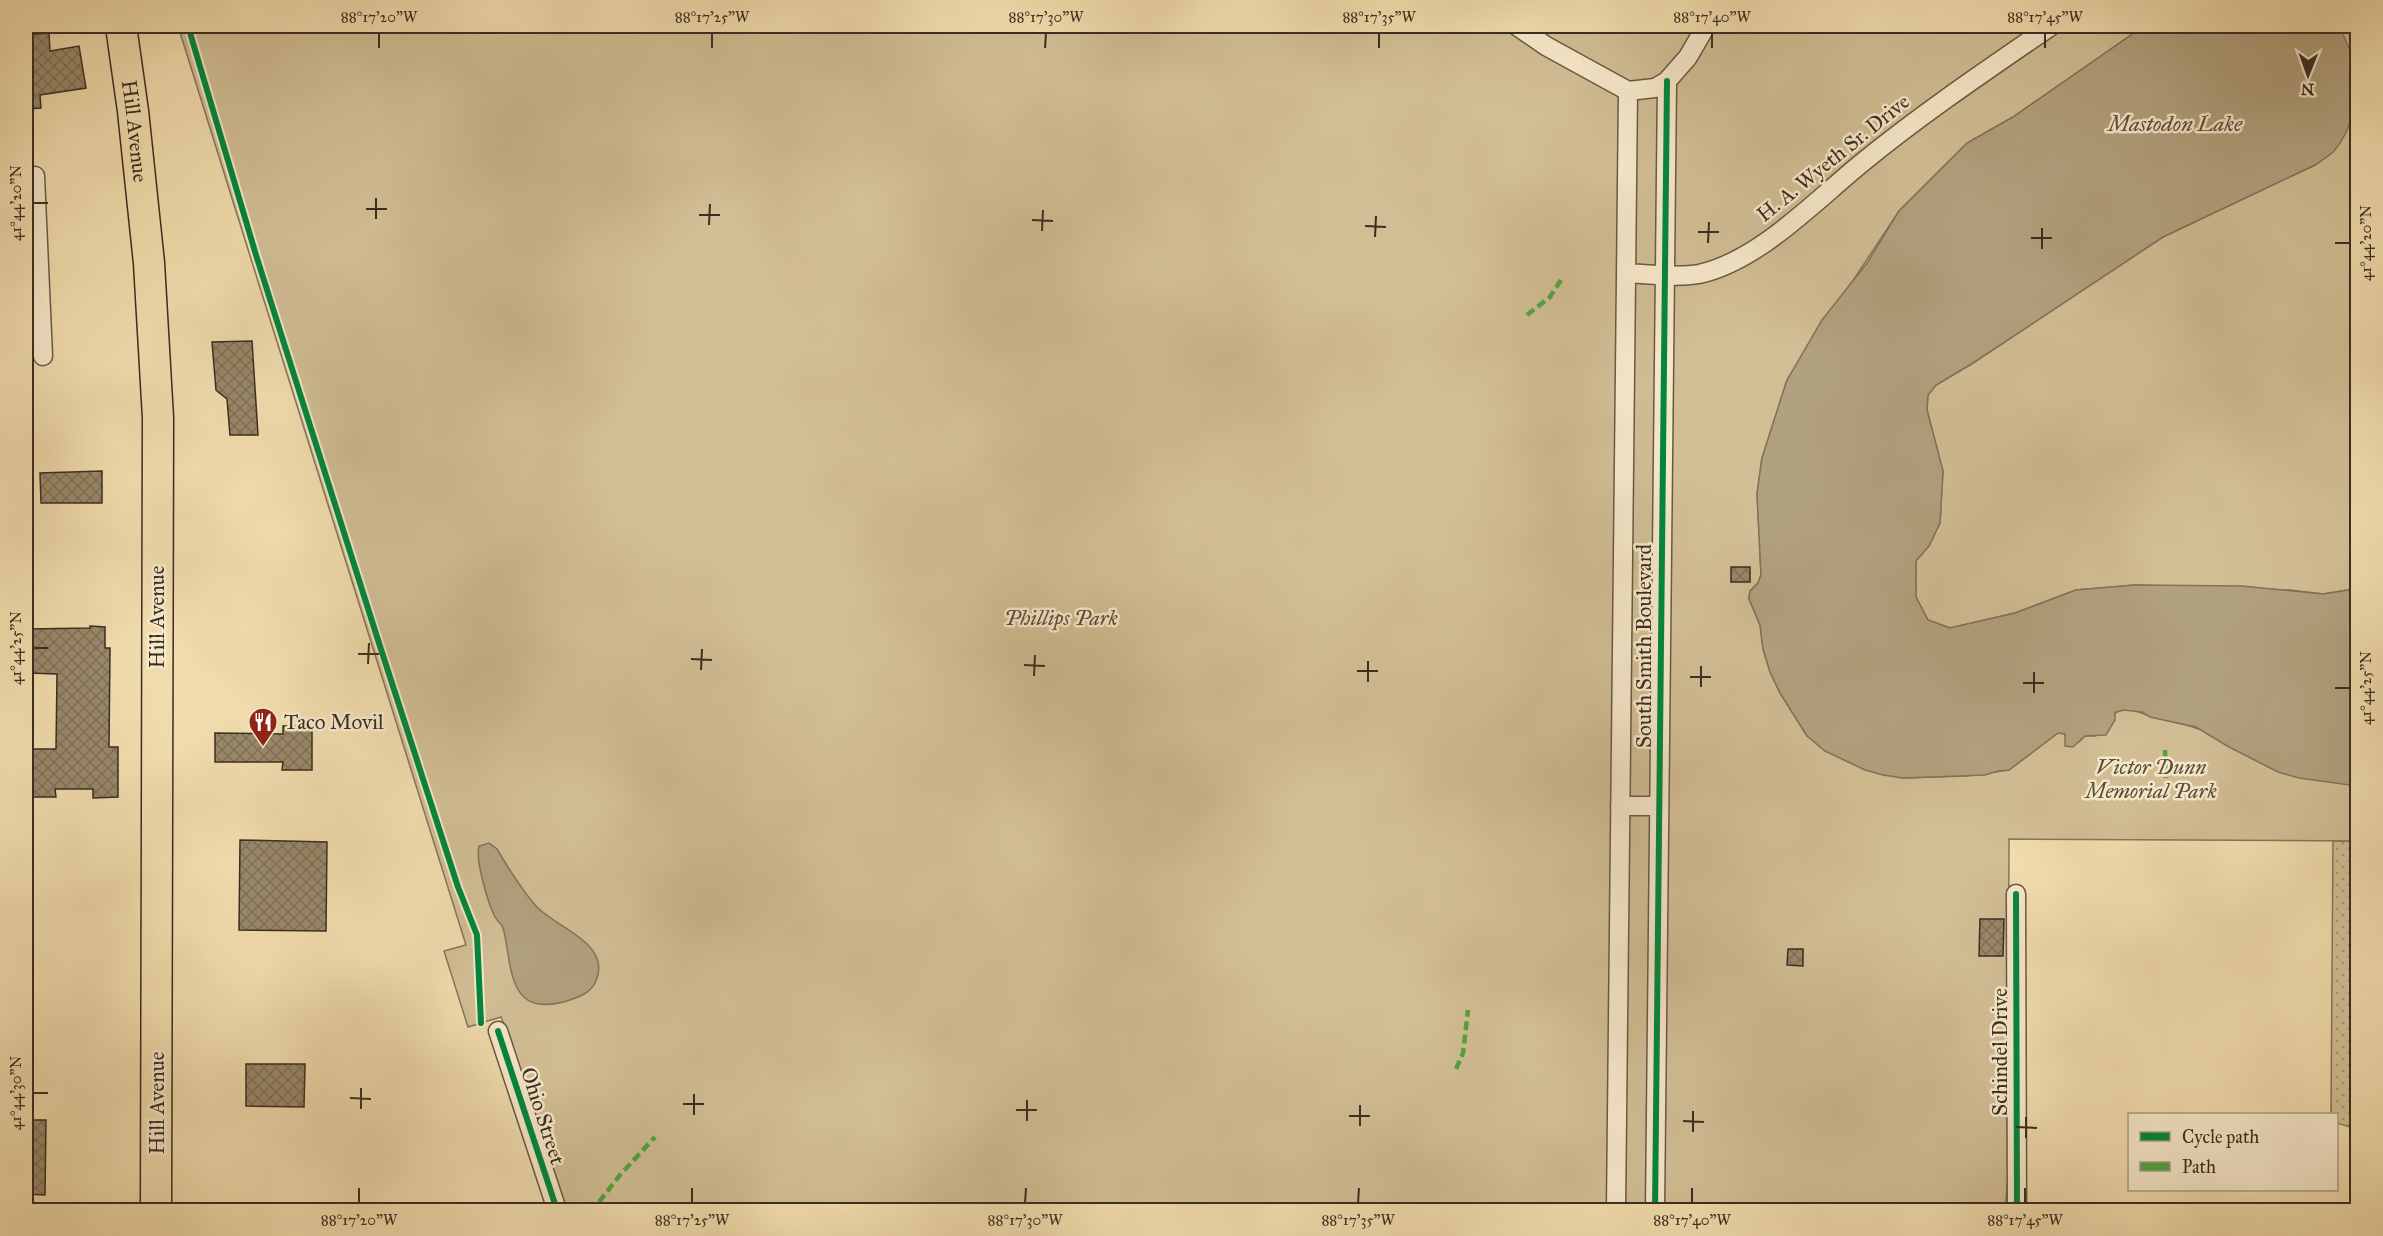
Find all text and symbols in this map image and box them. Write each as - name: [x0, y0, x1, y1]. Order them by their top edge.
- text: 88°17'20"W: [341, 8, 418, 26]
- text: 88°17'25"W: [675, 8, 750, 26]
- text: 88°17'30"W: [1009, 8, 1084, 26]
- text: 88°17'35"W: [1342, 8, 1416, 26]
- text: 88°17'40"W: [1673, 8, 1751, 26]
- text: 88°17'45"W: [2007, 8, 2084, 26]
- north arrow: [2278, 45, 2338, 105]
- street label: Hill Avenue: [116, 78, 153, 184]
- text: N: [2300, 80, 2315, 99]
- street label: H. A. Wyeth Sr. Drive: [1752, 88, 1915, 227]
- water label: Mastodon Lake: [2106, 110, 2243, 137]
- text: 41°44'20"N: [7, 165, 25, 241]
- text: 41°44'20"N: [2357, 205, 2375, 281]
- street label: South Smith Boulevard: [1631, 544, 1657, 748]
- street label: Hill Avenue: [144, 565, 170, 668]
- park label: Phillips Park: [1004, 605, 1118, 631]
- text: 41°44'25"N: [7, 611, 25, 685]
- text: 41°44'25"N: [2357, 651, 2375, 725]
- restaurant icon: Taco Movil: [247, 706, 279, 748]
- place label: Taco Movil: [284, 709, 384, 735]
- park label: Victor Dunn Memorial Park: [2083, 754, 2217, 804]
- street label: Schindel Drive: [1987, 988, 2013, 1116]
- street label: Hill Avenue: [144, 1051, 170, 1154]
- text: 41°44'30"N: [7, 1055, 25, 1130]
- street label: Ohio Street: [515, 1064, 571, 1168]
- legend: [2128, 1113, 2338, 1191]
- text: Cycle path: [2182, 1126, 2259, 1148]
- text: Path: [2182, 1156, 2216, 1178]
- text: 88°17'20"W: [321, 1211, 398, 1229]
- text: 88°17'25"W: [655, 1211, 730, 1229]
- text: 88°17'30"W: [988, 1211, 1063, 1229]
- text: 88°17'35"W: [1321, 1211, 1395, 1229]
- text: 88°17'40"W: [1653, 1211, 1731, 1229]
- text: 88°17'45"W: [1987, 1211, 2064, 1229]

